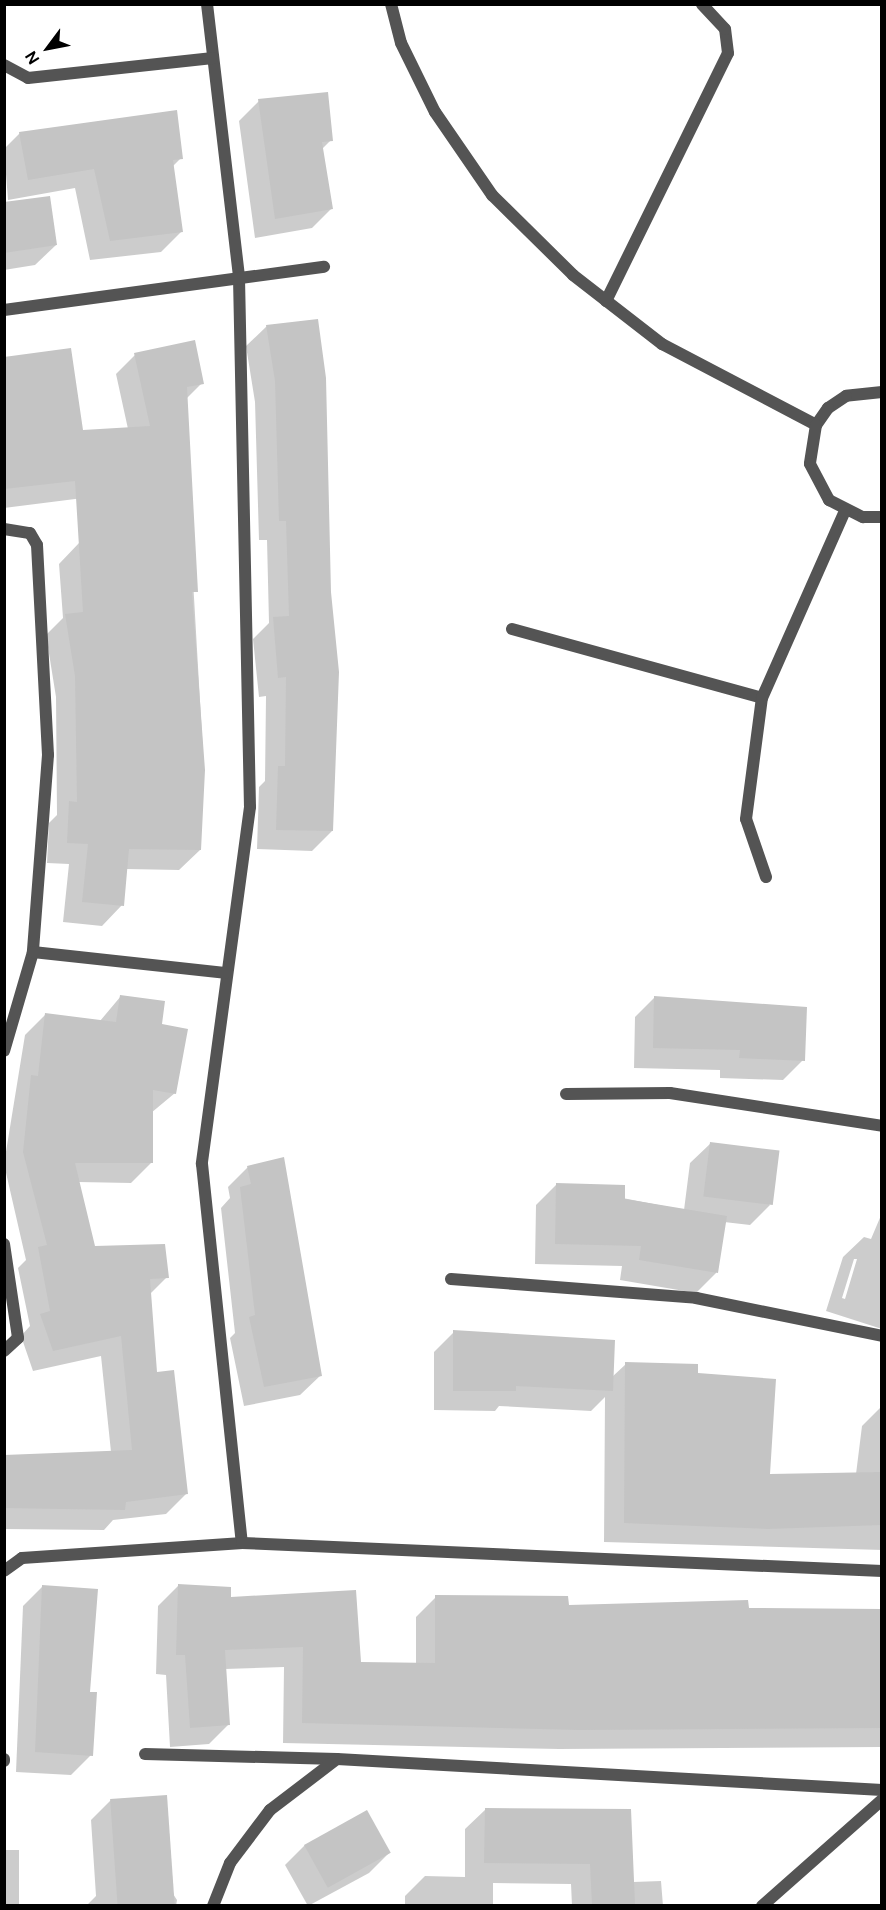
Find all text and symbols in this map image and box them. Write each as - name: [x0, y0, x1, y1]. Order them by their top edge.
- north arrow: [18, 18, 78, 78]
- text: N: [20, 47, 44, 68]

